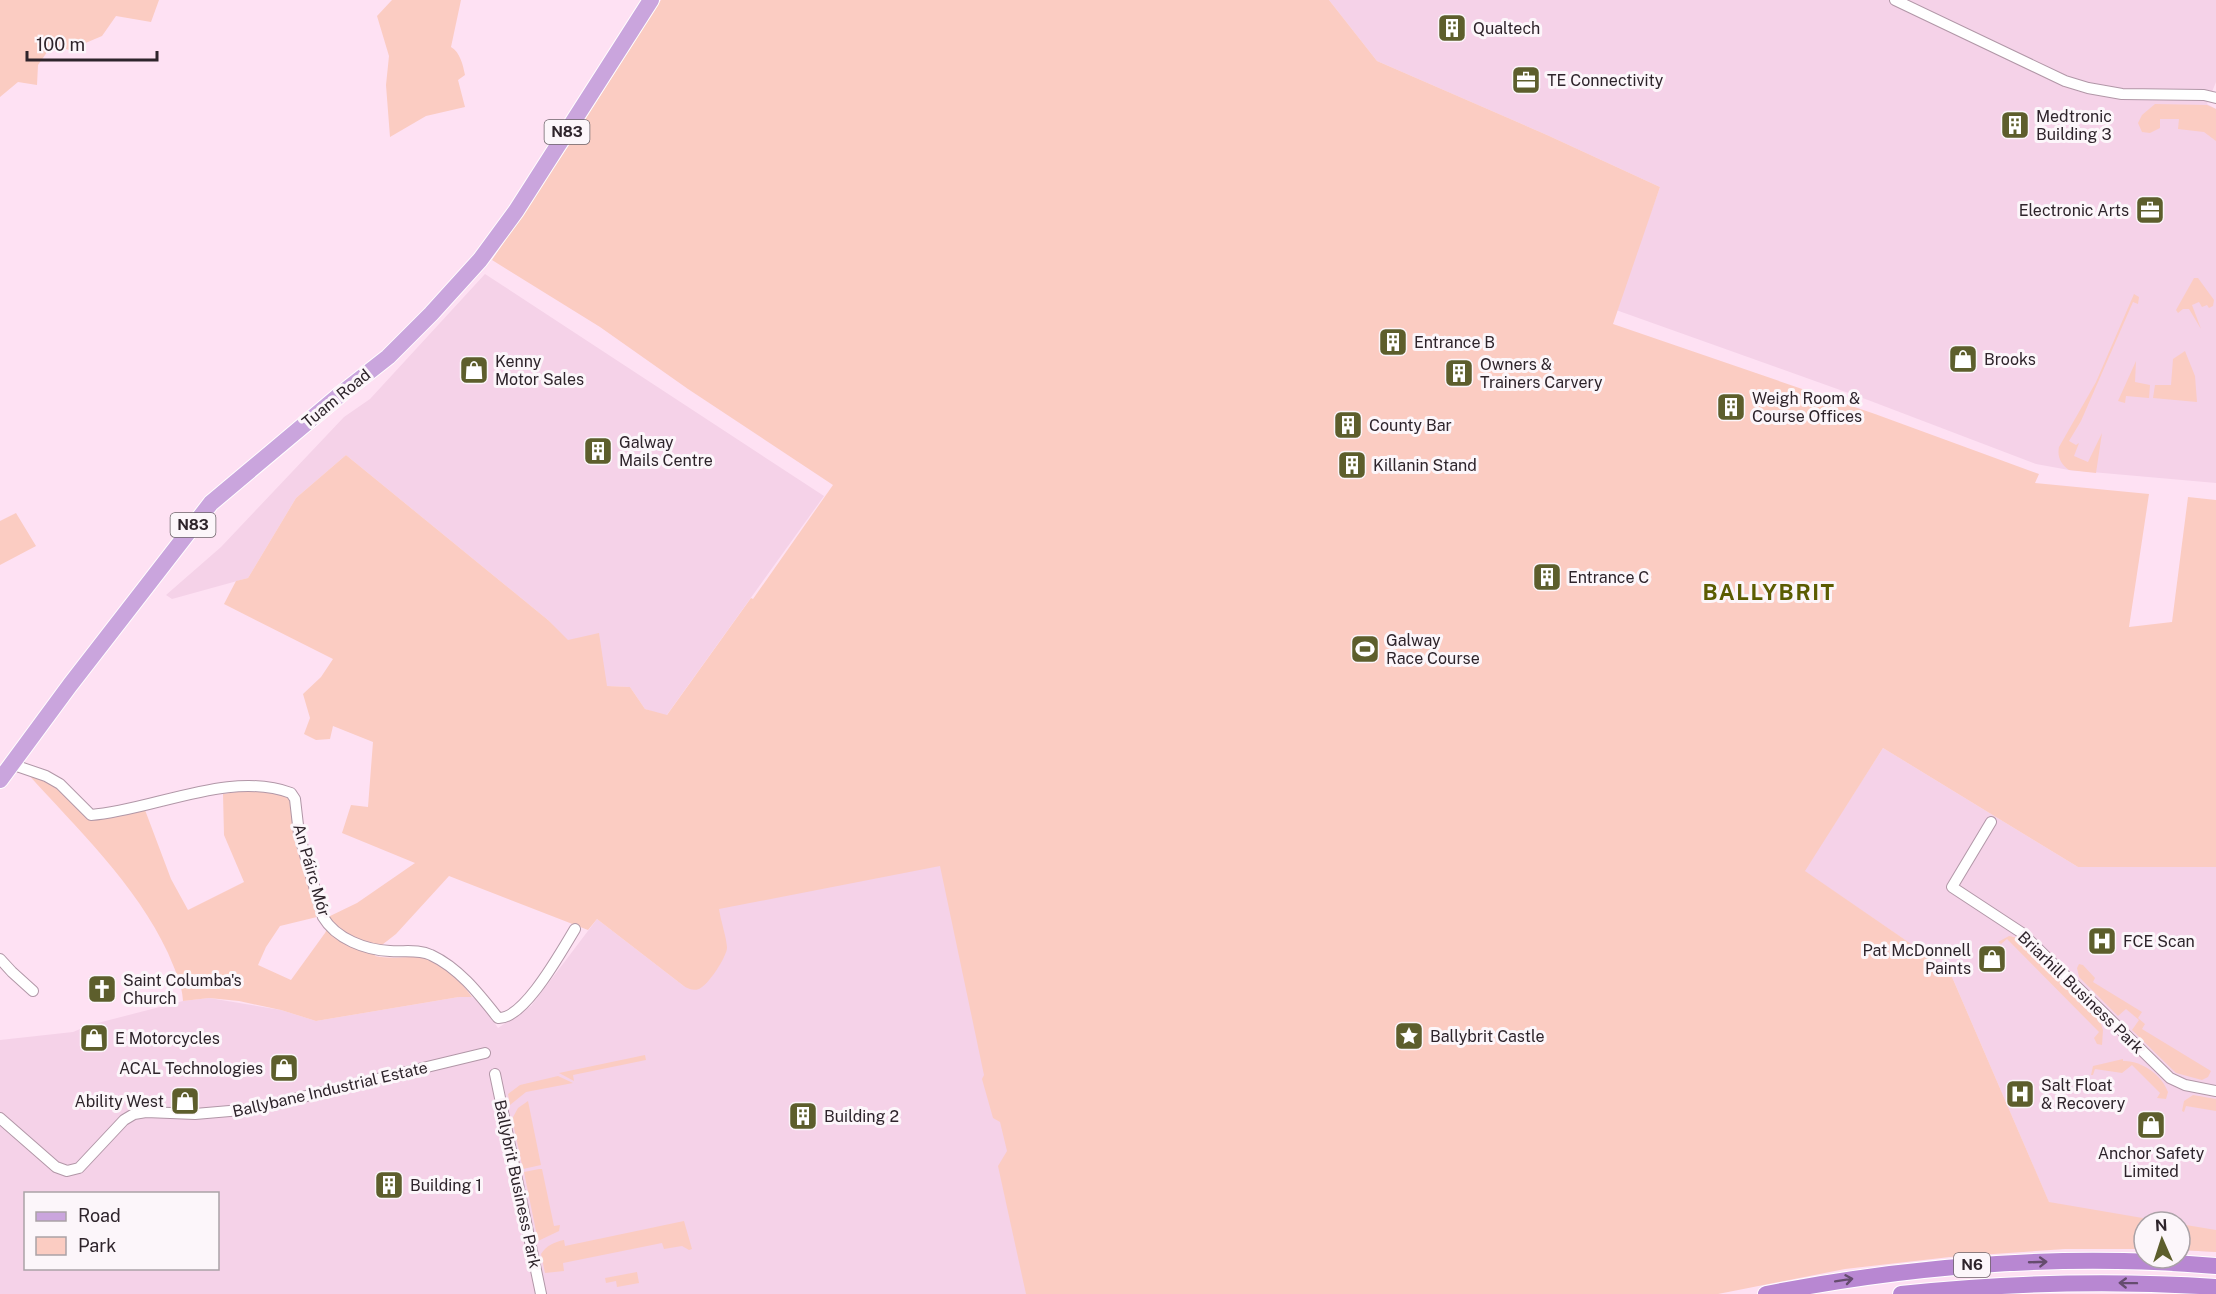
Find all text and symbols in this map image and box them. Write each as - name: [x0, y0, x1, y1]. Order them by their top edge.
- building icon: Qualtech: [1436, 12, 1468, 44]
- place label: Qualtech: [1473, 19, 1540, 38]
- scale bar: [27, 24, 158, 62]
- text: 100 m: [36, 34, 85, 55]
- office icon: TE Connectivity: [1510, 64, 1542, 96]
- place label: TE Connectivity: [1547, 71, 1664, 90]
- place label: Medtronic Building 3: [2036, 107, 2112, 144]
- building icon: Medtronic Building 3: [1999, 109, 2031, 141]
- road number: N83: [544, 120, 590, 144]
- office icon: Electronic Arts: [2134, 194, 2166, 226]
- place label: Electronic Arts: [2019, 201, 2129, 220]
- building icon: Entrance B: [1377, 326, 1409, 358]
- place label: Entrance B: [1414, 333, 1495, 352]
- shop icon: Brooks: [1947, 343, 1979, 375]
- place label: Brooks: [1984, 350, 2036, 369]
- place label: Kenny Motor Sales: [495, 352, 584, 389]
- shop icon: Kenny Motor Sales: [458, 354, 490, 386]
- place label: Owners & Trainers Carvery: [1480, 355, 1603, 392]
- building icon: Owners & Trainers Carvery: [1443, 357, 1475, 389]
- street label: Tuam Road: [298, 365, 374, 432]
- place label: Weigh Room & Course Offices: [1752, 389, 1862, 426]
- building icon: Weigh Room & Course Offices: [1715, 391, 1747, 423]
- building icon: County Bar: [1332, 409, 1364, 441]
- place label: County Bar: [1369, 416, 1452, 435]
- place label: Galway Mails Centre: [619, 433, 713, 470]
- building icon: Galway Mails Centre: [582, 435, 614, 467]
- building icon: Killanin Stand: [1336, 449, 1368, 481]
- place label: Killanin Stand: [1373, 456, 1477, 475]
- road number: N83: [170, 513, 216, 537]
- building icon: Entrance C: [1531, 561, 1563, 593]
- place label: Entrance C: [1568, 568, 1649, 587]
- district label: BALLYBRIT: [1702, 579, 1836, 605]
- place label: Galway Race Course: [1386, 631, 1480, 668]
- sports icon: Galway Race Course: [1349, 633, 1381, 665]
- street label: An Páirc Mór: [289, 822, 334, 919]
- hospital icon: FCE Scan: [2086, 925, 2118, 957]
- street label: Briarhill Business Park: [2014, 927, 2147, 1057]
- place label: FCE Scan: [2123, 932, 2195, 951]
- place label: Pat McDonnell Paints: [1863, 941, 1971, 978]
- shop icon: Pat McDonnell Paints: [1976, 943, 2008, 975]
- place label: Saint Columba's Church: [123, 971, 242, 1008]
- church icon: Saint Columba's Church: [86, 973, 118, 1005]
- place icon: Ballybrit Castle: [1393, 1020, 1425, 1052]
- shop icon: E Motorcycles: [78, 1022, 110, 1054]
- place label: Ballybrit Castle: [1430, 1027, 1544, 1046]
- place label: E Motorcycles: [115, 1029, 220, 1048]
- shop icon: ACAL Technologies: [268, 1052, 300, 1084]
- street label: Ballybane Industrial Estate: [231, 1058, 429, 1121]
- place label: ACAL Technologies: [119, 1059, 263, 1078]
- place label: Salt Float & Recovery: [2041, 1076, 2126, 1113]
- hospital icon: Salt Float & Recovery: [2004, 1078, 2036, 1110]
- shop icon: Ability West: [169, 1085, 201, 1117]
- place label: Ability West: [74, 1092, 164, 1111]
- street label: Ballybrit Business Park: [490, 1098, 545, 1270]
- building icon: Building 2: [787, 1100, 819, 1132]
- place label: Building 2: [824, 1107, 899, 1126]
- shop icon: Anchor Safety Limited: [2135, 1109, 2167, 1141]
- place label: Anchor Safety Limited: [2098, 1144, 2205, 1181]
- building icon: Building 1: [373, 1169, 405, 1201]
- place label: Building 1: [410, 1176, 482, 1195]
- legend: [24, 1192, 219, 1270]
- text: Road: [78, 1205, 121, 1226]
- north arrow: [2132, 1210, 2192, 1270]
- text: N: [2154, 1216, 2168, 1235]
- text: Park: [78, 1235, 116, 1256]
- road number: N6: [1954, 1253, 1990, 1277]
- one-way arrow: [2028, 1256, 2048, 1268]
- one-way arrow: [1834, 1275, 1854, 1286]
- one-way arrow: [2119, 1277, 2139, 1289]

